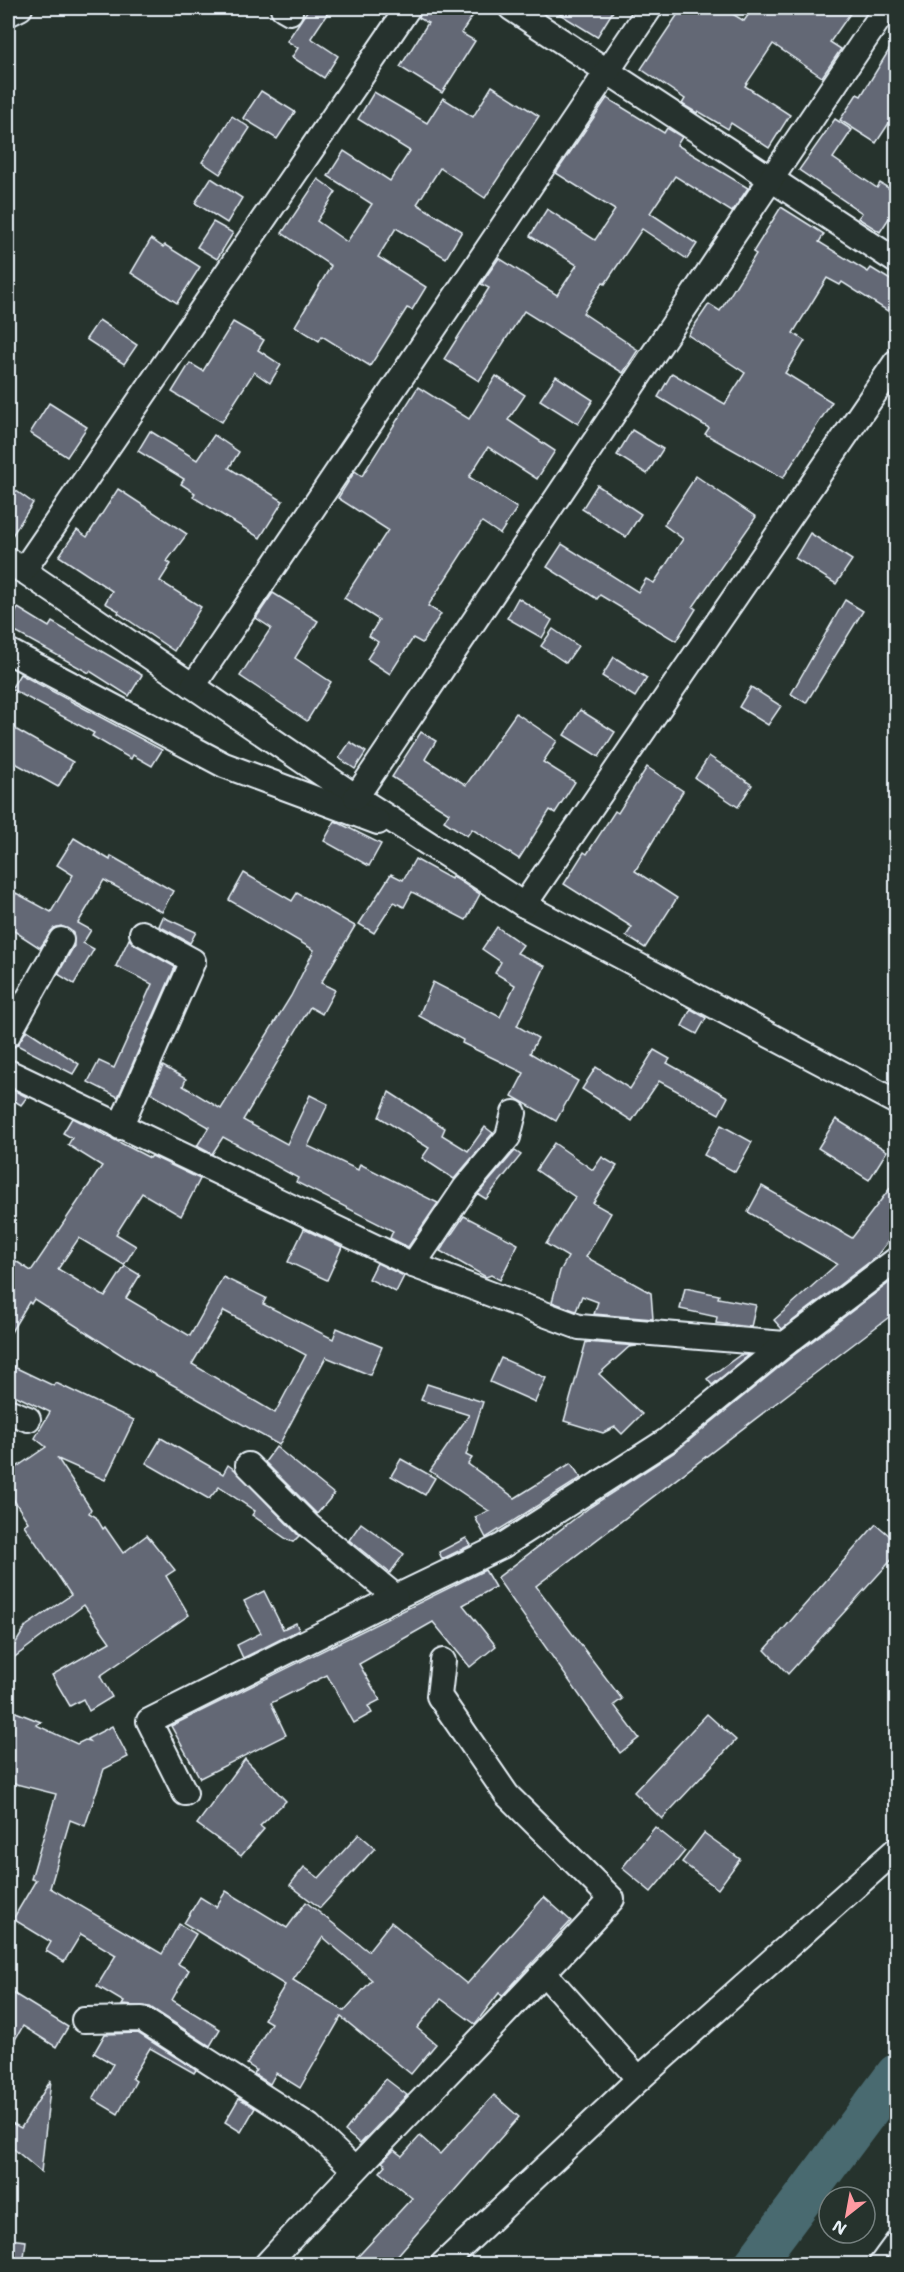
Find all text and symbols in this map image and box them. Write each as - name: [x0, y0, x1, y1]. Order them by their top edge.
- north arrow: [817, 2185, 877, 2245]
- text: N: [829, 2215, 850, 2240]

